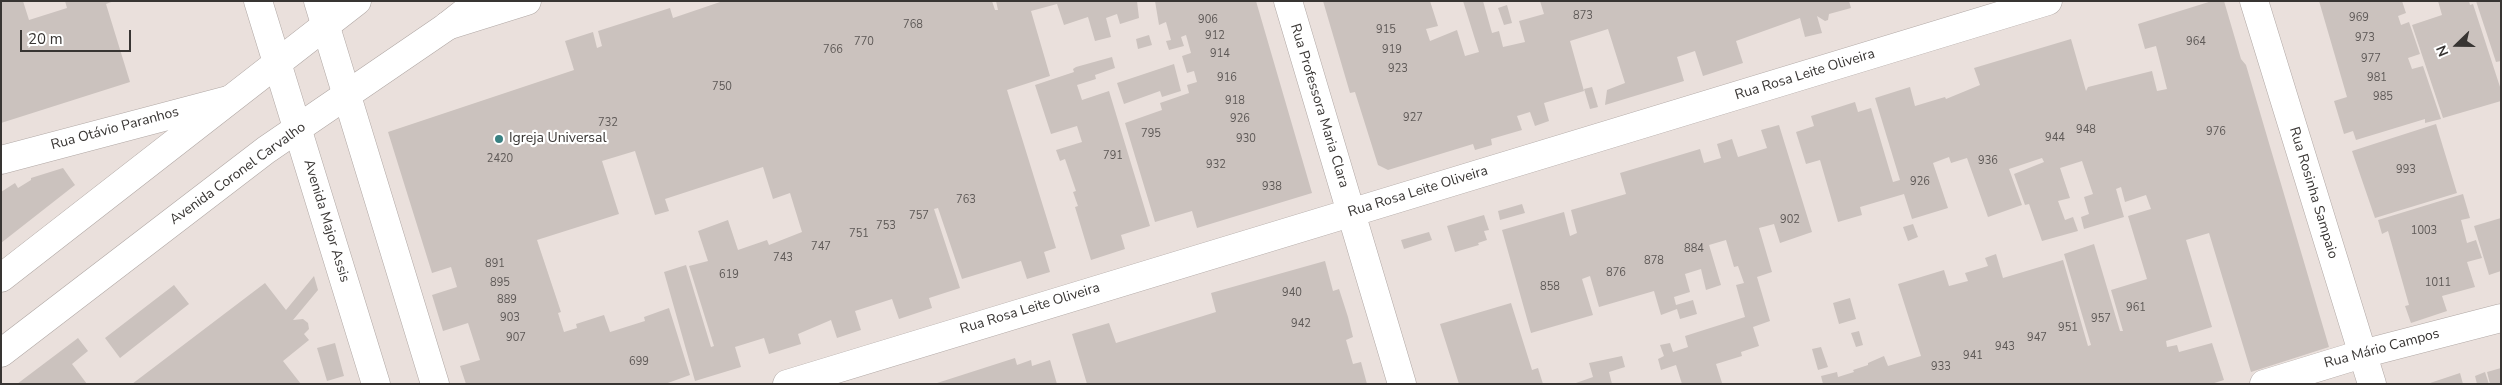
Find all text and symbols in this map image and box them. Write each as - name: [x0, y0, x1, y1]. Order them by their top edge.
- house number: 873: [1573, 9, 1593, 23]
- house number: 969: [2349, 11, 2369, 25]
- house number: 906: [1198, 13, 1218, 27]
- house number: 768: [903, 18, 923, 32]
- scale bar: [22, 20, 134, 52]
- north arrow: [2432, 20, 2482, 70]
- street label: Rua Professora Maria Clara: [1286, 22, 1352, 190]
- house number: 915: [1376, 23, 1396, 37]
- text: 20 m: [28, 29, 63, 49]
- house number: 912: [1205, 29, 1225, 43]
- house number: 973: [2355, 31, 2375, 45]
- house number: 770: [854, 35, 874, 49]
- house number: 964: [2186, 35, 2206, 49]
- text: N: [2432, 42, 2453, 59]
- house number: 766: [823, 43, 843, 57]
- house number: 919: [1382, 43, 1402, 57]
- street label: Rua Rosa Leite Oliveira: [1733, 46, 1877, 104]
- house number: 914: [1210, 47, 1230, 61]
- house number: 977: [2361, 52, 2381, 66]
- house number: 923: [1388, 62, 1408, 76]
- house number: 916: [1217, 71, 1237, 85]
- house number: 981: [2367, 71, 2387, 85]
- house number: 750: [712, 80, 732, 94]
- house number: 985: [2373, 90, 2393, 104]
- house number: 918: [1225, 94, 1245, 108]
- street label: Rua Otávio Paranhos: [49, 104, 181, 154]
- house number: 927: [1403, 111, 1423, 125]
- house number: 926: [1230, 112, 1250, 126]
- house number: 732: [598, 116, 618, 130]
- street label: Avenida Coronel Carvalho: [167, 119, 309, 229]
- house number: 948: [2076, 123, 2096, 137]
- house number: 976: [2206, 125, 2226, 139]
- street label: Rua Rosinha Sampaio: [2285, 125, 2341, 261]
- house number: 795: [1141, 127, 1161, 141]
- place label: Igreja Universal: [509, 131, 607, 147]
- house number: 944: [2045, 131, 2065, 145]
- house number: 930: [1236, 132, 1256, 146]
- marker: Igreja Universal: [493, 133, 505, 145]
- house number: 791: [1103, 149, 1123, 163]
- house number: 2420: [487, 152, 513, 166]
- house number: 936: [1978, 154, 1998, 168]
- street label: Avenida Major Assis: [299, 158, 353, 284]
- house number: 932: [1206, 158, 1226, 172]
- street label: Rua Rosa Leite Oliveira: [1346, 163, 1490, 221]
- house number: 993: [2396, 163, 2416, 177]
- house number: 926: [1910, 175, 1930, 189]
- house number: 938: [1262, 180, 1282, 194]
- house number: 763: [956, 193, 976, 207]
- house number: 757: [909, 209, 929, 223]
- house number: 902: [1780, 213, 1800, 227]
- house number: 753: [876, 219, 896, 233]
- house number: 1003: [2411, 224, 2437, 238]
- house number: 751: [849, 227, 869, 241]
- house number: 747: [811, 240, 831, 254]
- house number: 884: [1684, 242, 1704, 256]
- house number: 743: [773, 251, 793, 265]
- house number: 878: [1644, 254, 1664, 268]
- house number: 891: [485, 257, 505, 271]
- house number: 876: [1606, 266, 1626, 280]
- house number: 619: [719, 268, 739, 282]
- house number: 895: [490, 276, 510, 290]
- house number: 1011: [2425, 276, 2451, 290]
- street label: Rua Rosa Leite Oliveira: [958, 280, 1102, 338]
- house number: 858: [1540, 280, 1560, 294]
- house number: 940: [1282, 286, 1302, 300]
- house number: 889: [497, 293, 517, 307]
- house number: 961: [2126, 301, 2146, 315]
- house number: 903: [500, 311, 520, 325]
- house number: 957: [2091, 312, 2111, 326]
- house number: 942: [1291, 317, 1311, 331]
- house number: 951: [2058, 321, 2078, 335]
- street label: Rua Mário Campos: [2323, 326, 2441, 372]
- house number: 907: [506, 331, 526, 345]
- house number: 947: [2027, 331, 2047, 345]
- house number: 943: [1995, 340, 2015, 354]
- house number: 941: [1963, 349, 1983, 363]
- house number: 699: [629, 355, 649, 369]
- house number: 933: [1931, 360, 1951, 374]

